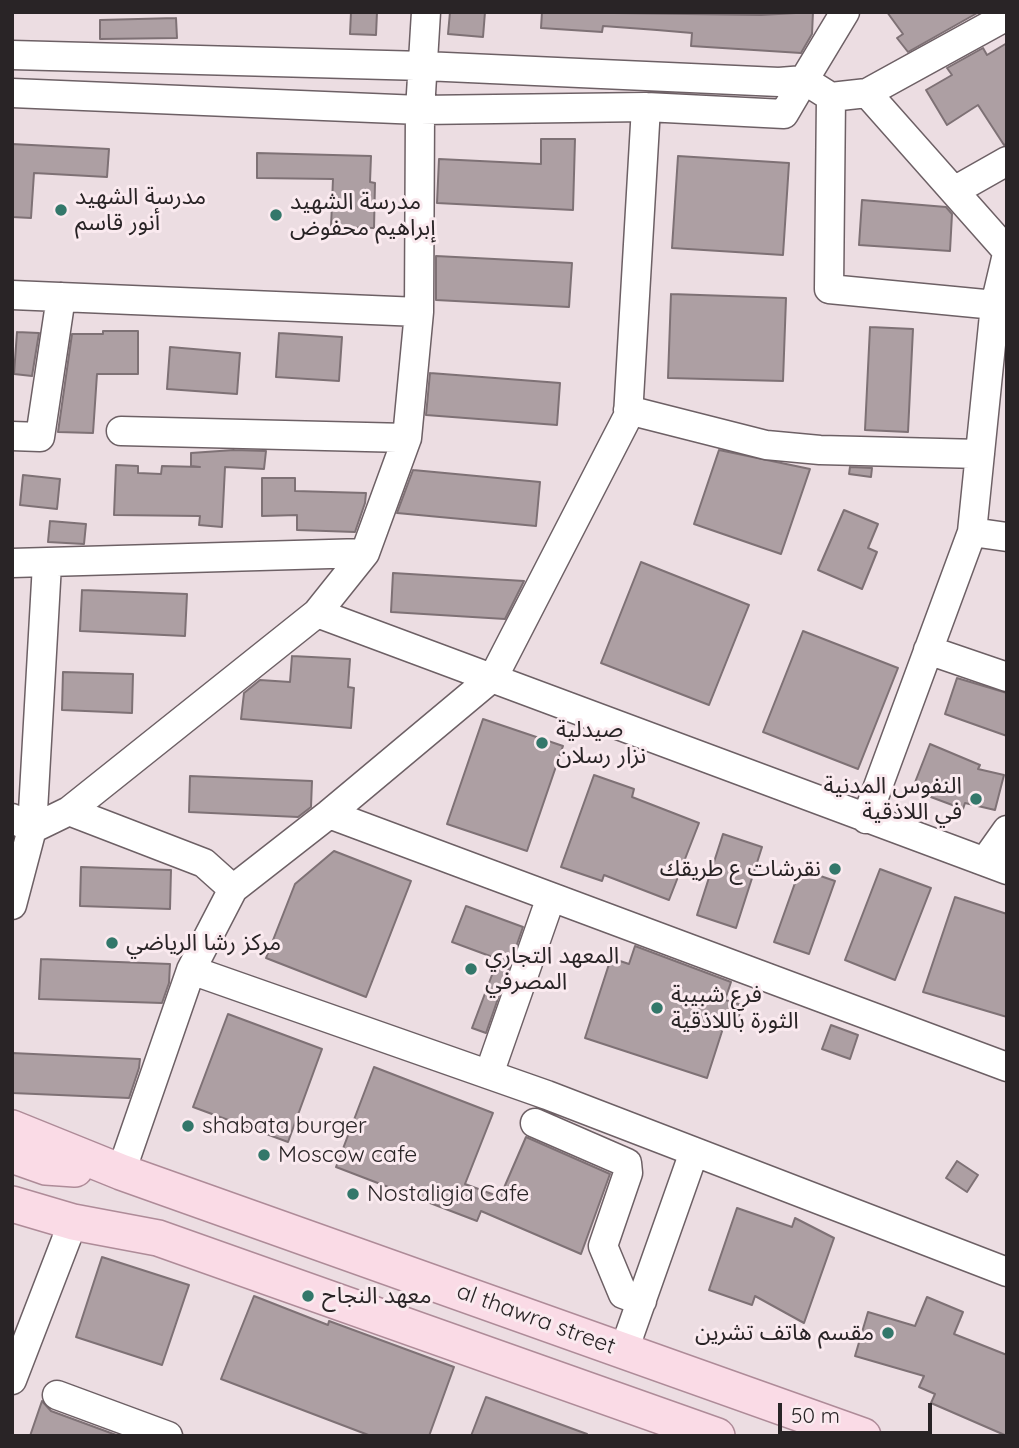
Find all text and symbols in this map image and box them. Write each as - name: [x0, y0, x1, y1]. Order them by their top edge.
- place label: مدرسة الشهيد أنور قاسم: [75, 183, 206, 237]
- place label: مدرسة الشهيد إبراهيم محفوض: [290, 188, 436, 242]
- marker: مدرسة الشهيد أنور قاسم: [53, 202, 69, 218]
- marker: مدرسة الشهيد إبراهيم محفوض: [268, 207, 284, 223]
- place label: صيدلية نزار رسلان: [556, 716, 646, 770]
- marker: صيدلية نزار رسلان: [534, 735, 550, 751]
- place label: النفوس المدنية في اللاذقية: [823, 772, 962, 826]
- marker: النفوس المدنية في اللاذقية: [968, 791, 984, 807]
- place label: نقرشات ع طريقك: [660, 855, 821, 883]
- marker: نقرشات ع طريقك: [827, 861, 843, 877]
- place label: مركز رشا الرياضي: [126, 929, 281, 957]
- marker: مركز رشا الرياضي: [104, 935, 120, 951]
- place label: المعهد التجاري المصرفي: [485, 942, 619, 996]
- marker: المعهد التجاري المصرفي: [463, 961, 479, 977]
- place label: فرع شبيبة الثورة باللاذقية: [671, 981, 799, 1035]
- marker: فرع شبيبة الثورة باللاذقية: [649, 1000, 665, 1016]
- place label: shabata burger: [202, 1112, 367, 1140]
- marker: shabata burger: [180, 1118, 196, 1134]
- place label: Moscow cafe: [278, 1141, 417, 1169]
- marker: Moscow cafe: [256, 1147, 272, 1163]
- place label: Nostaligia Cafe: [367, 1180, 529, 1208]
- marker: Nostaligia Cafe: [345, 1186, 361, 1202]
- street label: al thawra street: [453, 1277, 619, 1361]
- place label: معهد النجاح: [322, 1282, 432, 1310]
- marker: معهد النجاح: [300, 1288, 316, 1304]
- place label: مقسم هاتف تشرين: [695, 1319, 874, 1347]
- marker: مقسم هاتف تشرين: [880, 1325, 896, 1341]
- scale bar: [781, 1388, 935, 1432]
- text: 50 m: [791, 1402, 840, 1428]

